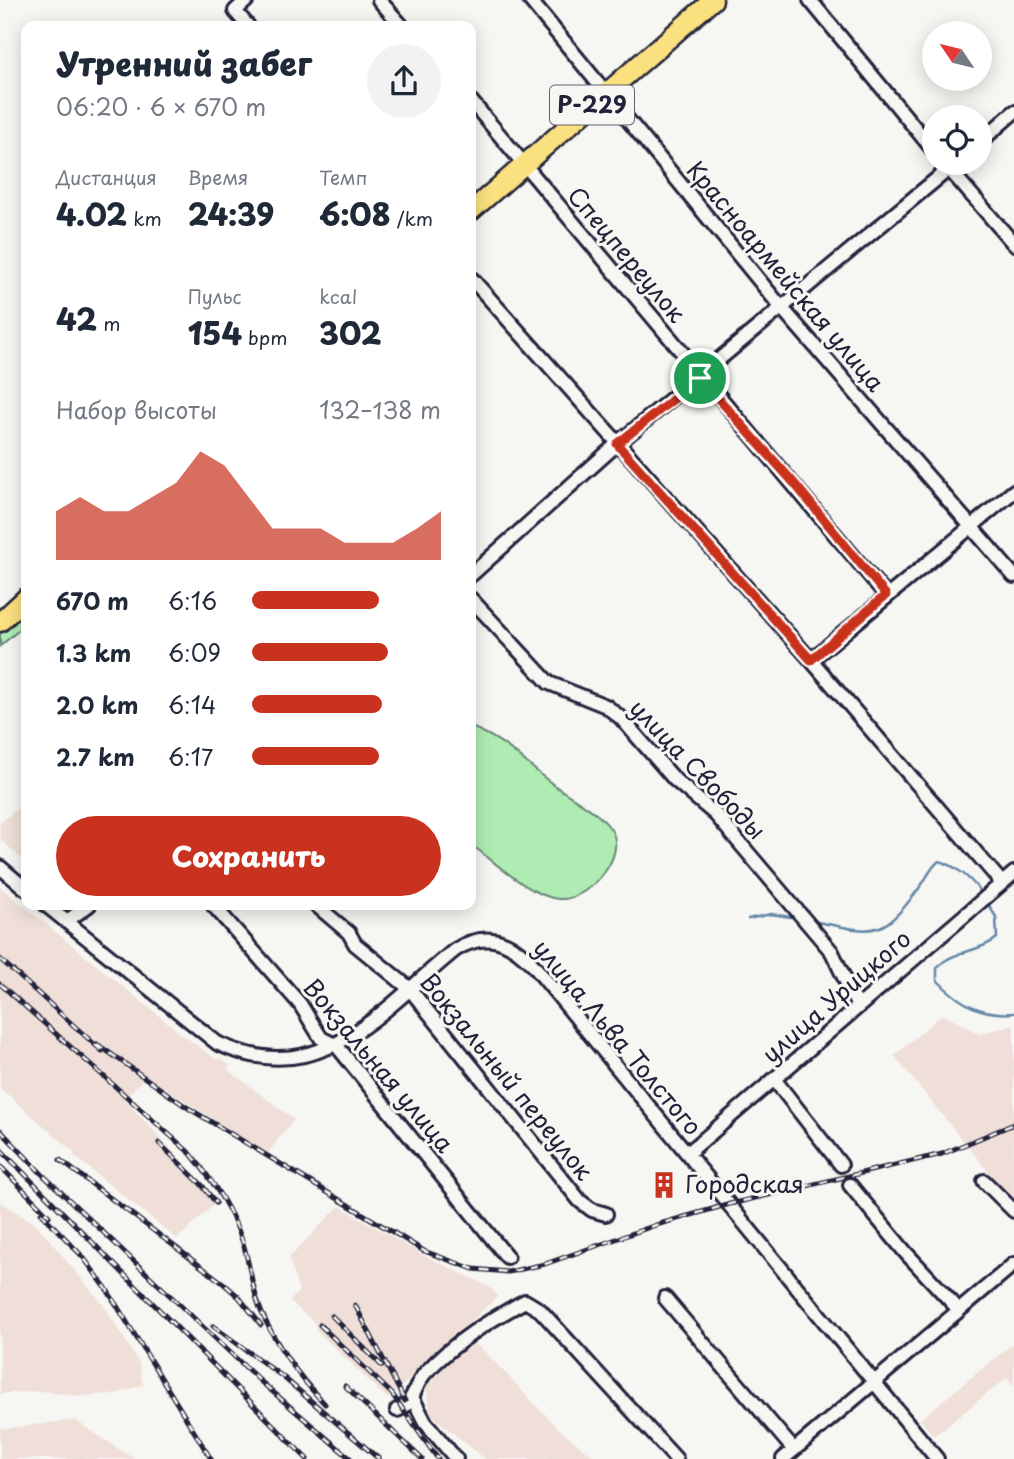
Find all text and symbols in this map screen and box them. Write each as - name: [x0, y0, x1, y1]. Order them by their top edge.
- north arrow: [922, 21, 992, 91]
- map controls: [922, 21, 992, 175]
- text: Утренний забег: [56, 39, 312, 87]
- button: share: [367, 44, 441, 118]
- road number: Р-229: [550, 86, 634, 124]
- text: 06:20 · 6 × 670 m: [56, 89, 266, 124]
- button: locate: [922, 105, 992, 175]
- street label: Красноармейская улица: [679, 153, 894, 399]
- text: Дистанция: [56, 163, 157, 191]
- text: Время: [188, 163, 248, 191]
- text: Темп: [319, 163, 367, 191]
- street label: Спецпереулок: [560, 178, 696, 330]
- text: 4.02: [56, 191, 127, 236]
- text: 24:39: [188, 191, 274, 236]
- text: 6:08: [319, 191, 390, 236]
- text: km: [127, 204, 162, 232]
- text: /km: [390, 204, 433, 232]
- text: Пульс: [188, 282, 241, 310]
- text: kcal: [319, 282, 357, 310]
- text: 42: [56, 296, 97, 341]
- text: m: [97, 309, 120, 337]
- text: 154: [188, 310, 242, 355]
- text: 302: [319, 310, 381, 355]
- text: bpm: [242, 323, 288, 351]
- pin: [670, 348, 730, 408]
- icon: arrive: [681, 359, 719, 397]
- text: Набор высоты: [56, 392, 217, 427]
- text: 132–138 m: [319, 392, 441, 427]
- text: 670 m: [56, 583, 129, 618]
- text: 6:16: [168, 583, 217, 618]
- text: 1.3 km: [56, 635, 131, 670]
- text: 6:09: [168, 635, 221, 670]
- text: 2.0 km: [56, 687, 138, 722]
- text: 6:14: [168, 687, 216, 722]
- street label: улица Свободы: [622, 690, 775, 847]
- text: 2.7 km: [56, 739, 135, 774]
- text: 6:17: [168, 739, 213, 774]
- button: Сохранить: [56, 816, 441, 896]
- street label: улица Урицкого: [753, 920, 918, 1071]
- street label: улица Льва Толстого: [526, 931, 711, 1143]
- street label: Вокзальный переулок: [413, 964, 603, 1188]
- street label: Вокзальная улица: [296, 970, 463, 1160]
- place label: Городская: [685, 1165, 804, 1201]
- building icon: Городская: [649, 1170, 679, 1200]

